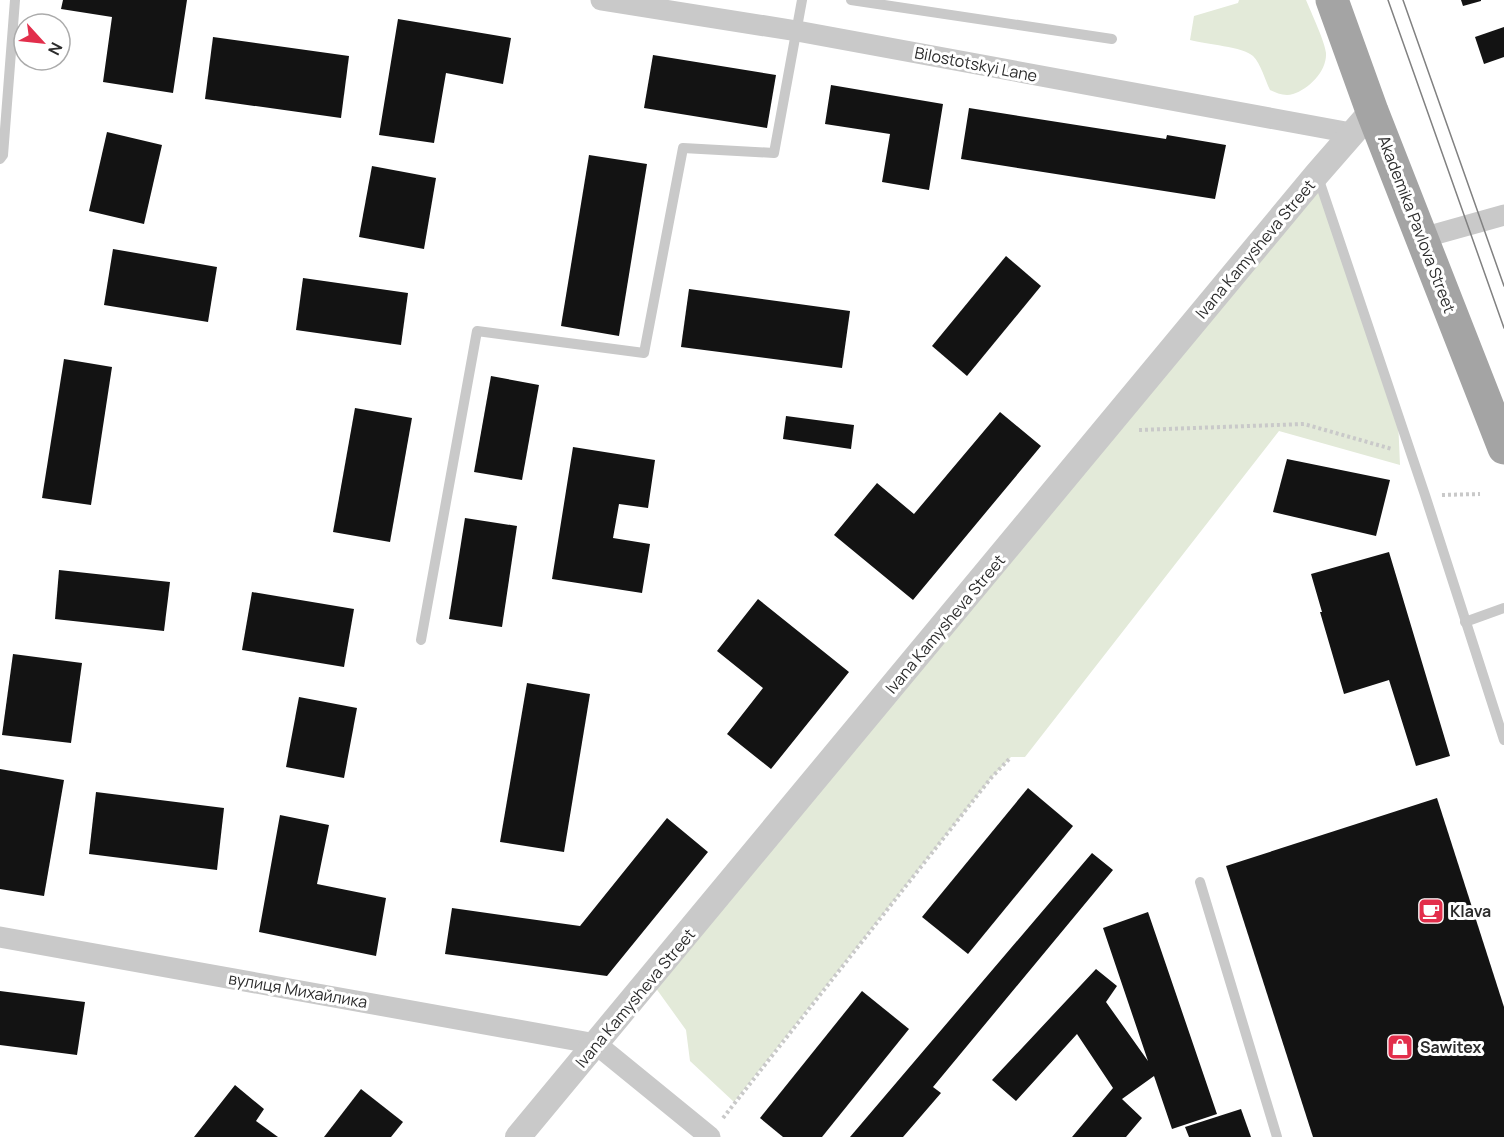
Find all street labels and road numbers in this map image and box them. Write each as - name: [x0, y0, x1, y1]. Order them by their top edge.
- street label: Bilostotskyi Lane: [913, 41, 1039, 87]
- street label: Akademika Pavlova Street: [1373, 132, 1461, 316]
- street label: Ivana Kamysheva Street: [1190, 175, 1320, 323]
- street label: Ivana Kamysheva Street: [880, 550, 1010, 698]
- street label: Ivana Kamysheva Street: [570, 924, 700, 1072]
- street label: вулиця Михайлика: [227, 967, 369, 1013]

